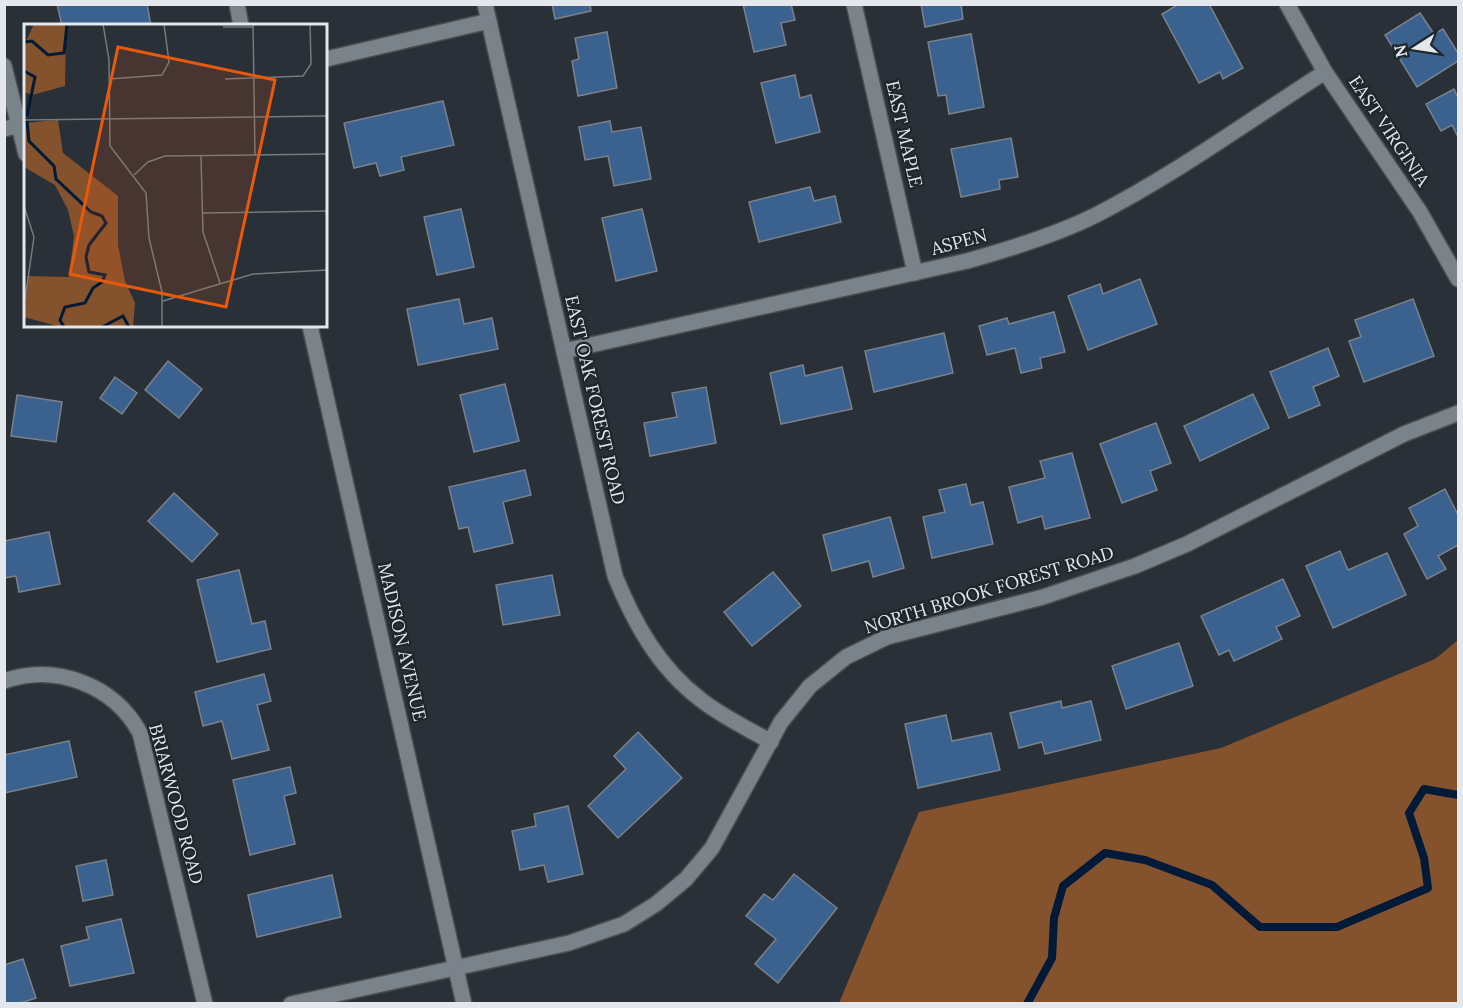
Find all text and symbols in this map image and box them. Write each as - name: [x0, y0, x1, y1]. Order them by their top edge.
- north arrow: [1385, 18, 1445, 78]
- inset map: [24, 24, 327, 327]
- text: N: [1389, 43, 1411, 59]
- street label: EAST VIRGINIA: [1344, 71, 1435, 191]
- street label: EAST MAPLE: [881, 78, 928, 190]
- street label: ASPEN: [927, 223, 989, 260]
- street label: EAST OAK FOREST ROAD: [560, 293, 631, 507]
- street label: NORTH BROOK FOREST ROAD: [861, 541, 1117, 639]
- street label: MADISON AVENUE: [373, 560, 432, 723]
- street label: BRIARWOOD ROAD: [144, 721, 209, 887]

